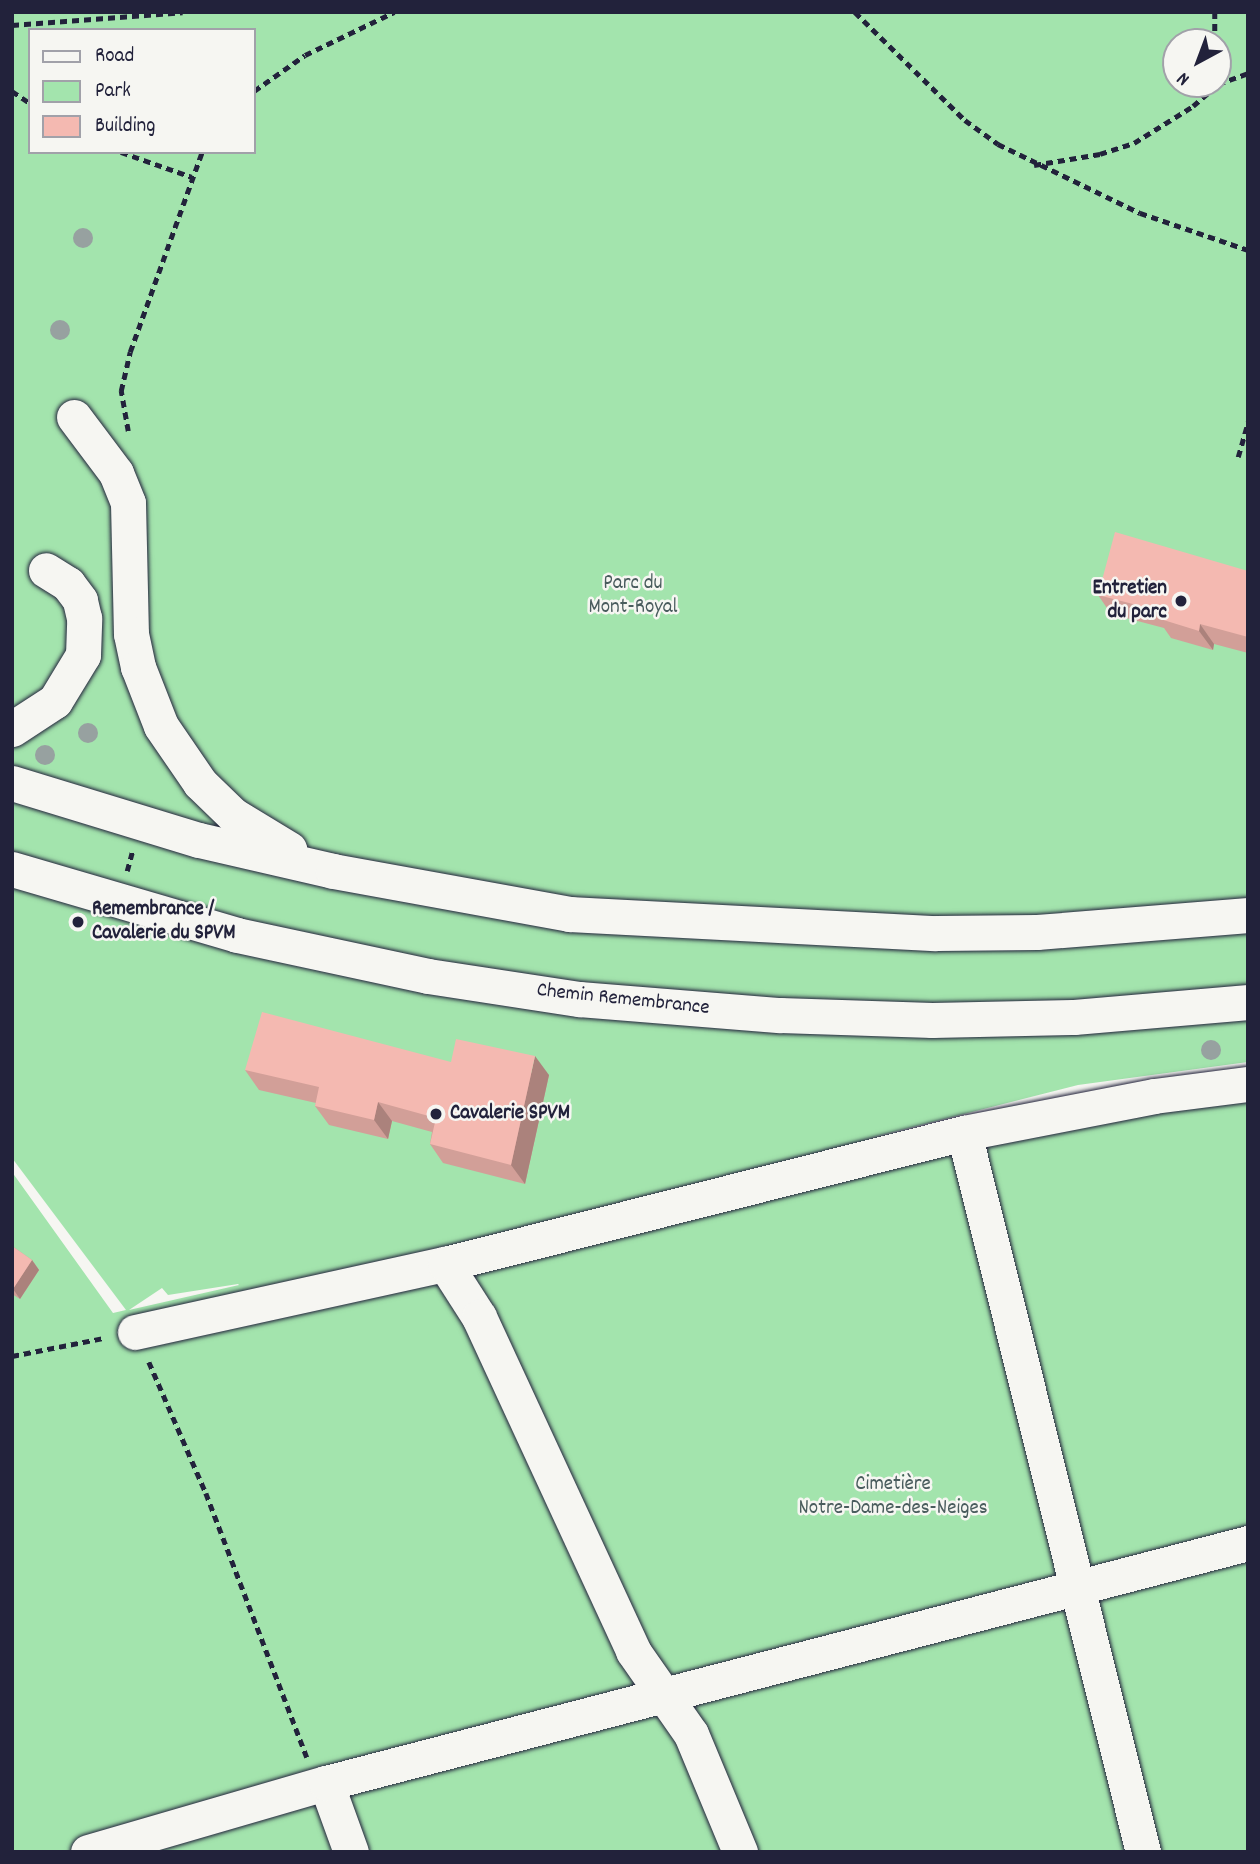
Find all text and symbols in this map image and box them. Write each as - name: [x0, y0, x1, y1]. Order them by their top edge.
- legend: [28, 28, 256, 154]
- north arrow: [1162, 28, 1232, 98]
- text: Road: [95, 42, 134, 72]
- text: N: [1172, 64, 1197, 91]
- text: Park: [95, 77, 131, 107]
- text: Building: [95, 112, 155, 142]
- park label: Parc du Mont-Royal: [588, 571, 678, 621]
- place label: Entretien du parc: [1092, 576, 1167, 626]
- marker: Entretien du parc: [1173, 593, 1189, 609]
- place label: Remembrance / Cavalerie du SPVM: [92, 897, 236, 947]
- marker: Remembrance / Cavalerie du SPVM: [70, 914, 86, 930]
- street label: Chemin Remembrance: [535, 978, 711, 1022]
- place label: Cavalerie SPVM: [450, 1101, 570, 1127]
- marker: Cavalerie SPVM: [428, 1106, 444, 1122]
- park label: Cimetière Notre-Dame-des-Neiges: [798, 1472, 988, 1522]

